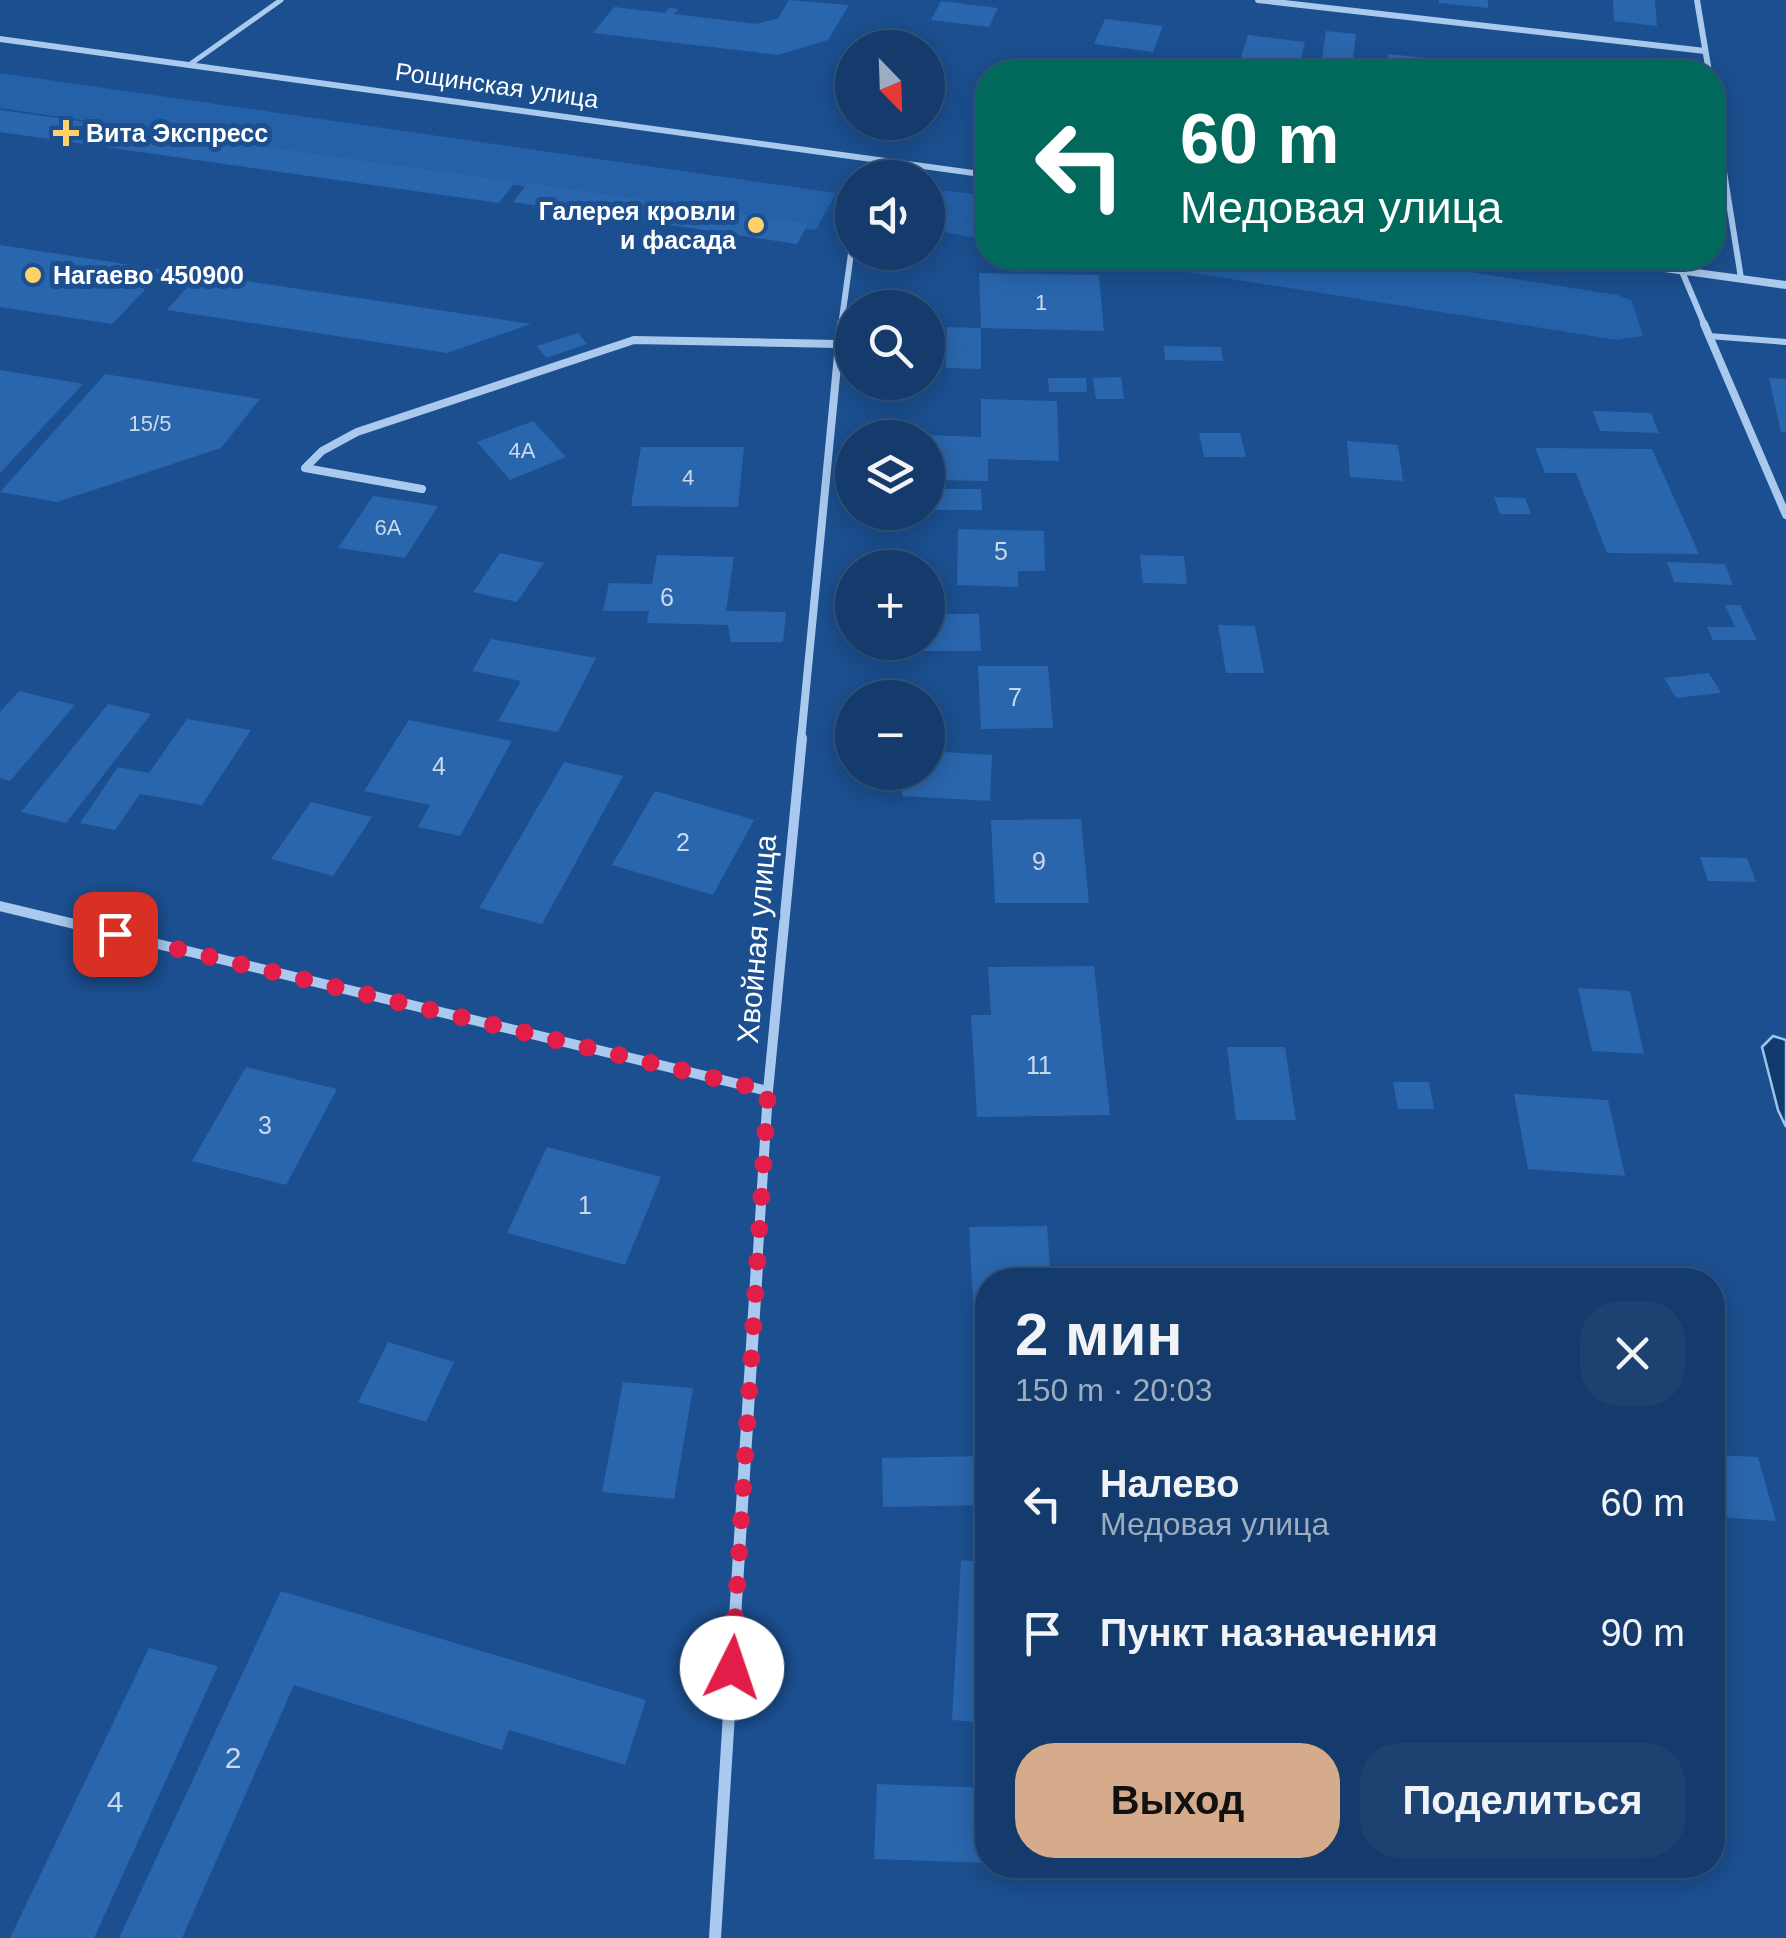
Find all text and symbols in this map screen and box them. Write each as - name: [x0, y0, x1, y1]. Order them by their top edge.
- north arrow: [835, 30, 945, 140]
- map controls: [835, 30, 945, 790]
- street label: Рощинская улица: [394, 57, 601, 113]
- icon: left: [1015, 100, 1145, 230]
- text: 60 m: [1180, 100, 1340, 178]
- place label: Вита Экспресс: [86, 119, 268, 147]
- marker: Вита Экспресс: [55, 122, 77, 144]
- button: sound: [835, 160, 945, 270]
- text: Медовая улица: [1180, 182, 1502, 233]
- place label: Галерея кровли и фасада: [539, 197, 737, 254]
- marker: Галерея кровли и фасада: [745, 214, 767, 236]
- place label: Нагаево 450900: [53, 261, 244, 289]
- marker: Нагаево 450900: [22, 264, 44, 286]
- button: search: [835, 290, 945, 400]
- house number: 1: [1035, 290, 1047, 315]
- house number: 15/5: [129, 411, 171, 436]
- button: layers: [835, 420, 945, 530]
- house number: 4А: [509, 438, 536, 463]
- house number: 4: [682, 465, 694, 490]
- house number: 6А: [375, 515, 402, 540]
- house number: 5: [994, 537, 1008, 565]
- button: +: [835, 550, 945, 660]
- house number: 6: [660, 583, 674, 611]
- button: −: [835, 680, 945, 790]
- house number: 7: [1008, 683, 1022, 711]
- house number: 4: [432, 752, 446, 780]
- house number: 2: [676, 828, 690, 856]
- street label: Хвойная улица: [731, 833, 782, 1045]
- house number: 9: [1032, 847, 1046, 875]
- pin: [73, 892, 158, 977]
- icon: arrive: [88, 907, 143, 962]
- house number: 11: [1026, 1051, 1052, 1079]
- house number: 3: [258, 1111, 272, 1139]
- house number: 1: [578, 1191, 592, 1219]
- text: 2 мин: [1015, 1301, 1183, 1368]
- button: close: [1580, 1301, 1685, 1406]
- text: 150 m · 20:03: [1015, 1372, 1212, 1408]
- text: Налево: [1100, 1463, 1239, 1505]
- icon: left: [1015, 1476, 1070, 1531]
- text: 60 m: [1601, 1482, 1685, 1524]
- text: Медовая улица: [1100, 1506, 1329, 1542]
- icon: arrive: [1015, 1606, 1070, 1661]
- text: Пункт назначения: [1100, 1612, 1438, 1654]
- text: 90 m: [1601, 1612, 1685, 1654]
- position arrow: [680, 1616, 784, 1720]
- house number: 2: [225, 1741, 241, 1774]
- button: Выход: [1015, 1743, 1340, 1858]
- button: Поделиться: [1360, 1743, 1685, 1858]
- house number: 4: [107, 1785, 123, 1818]

